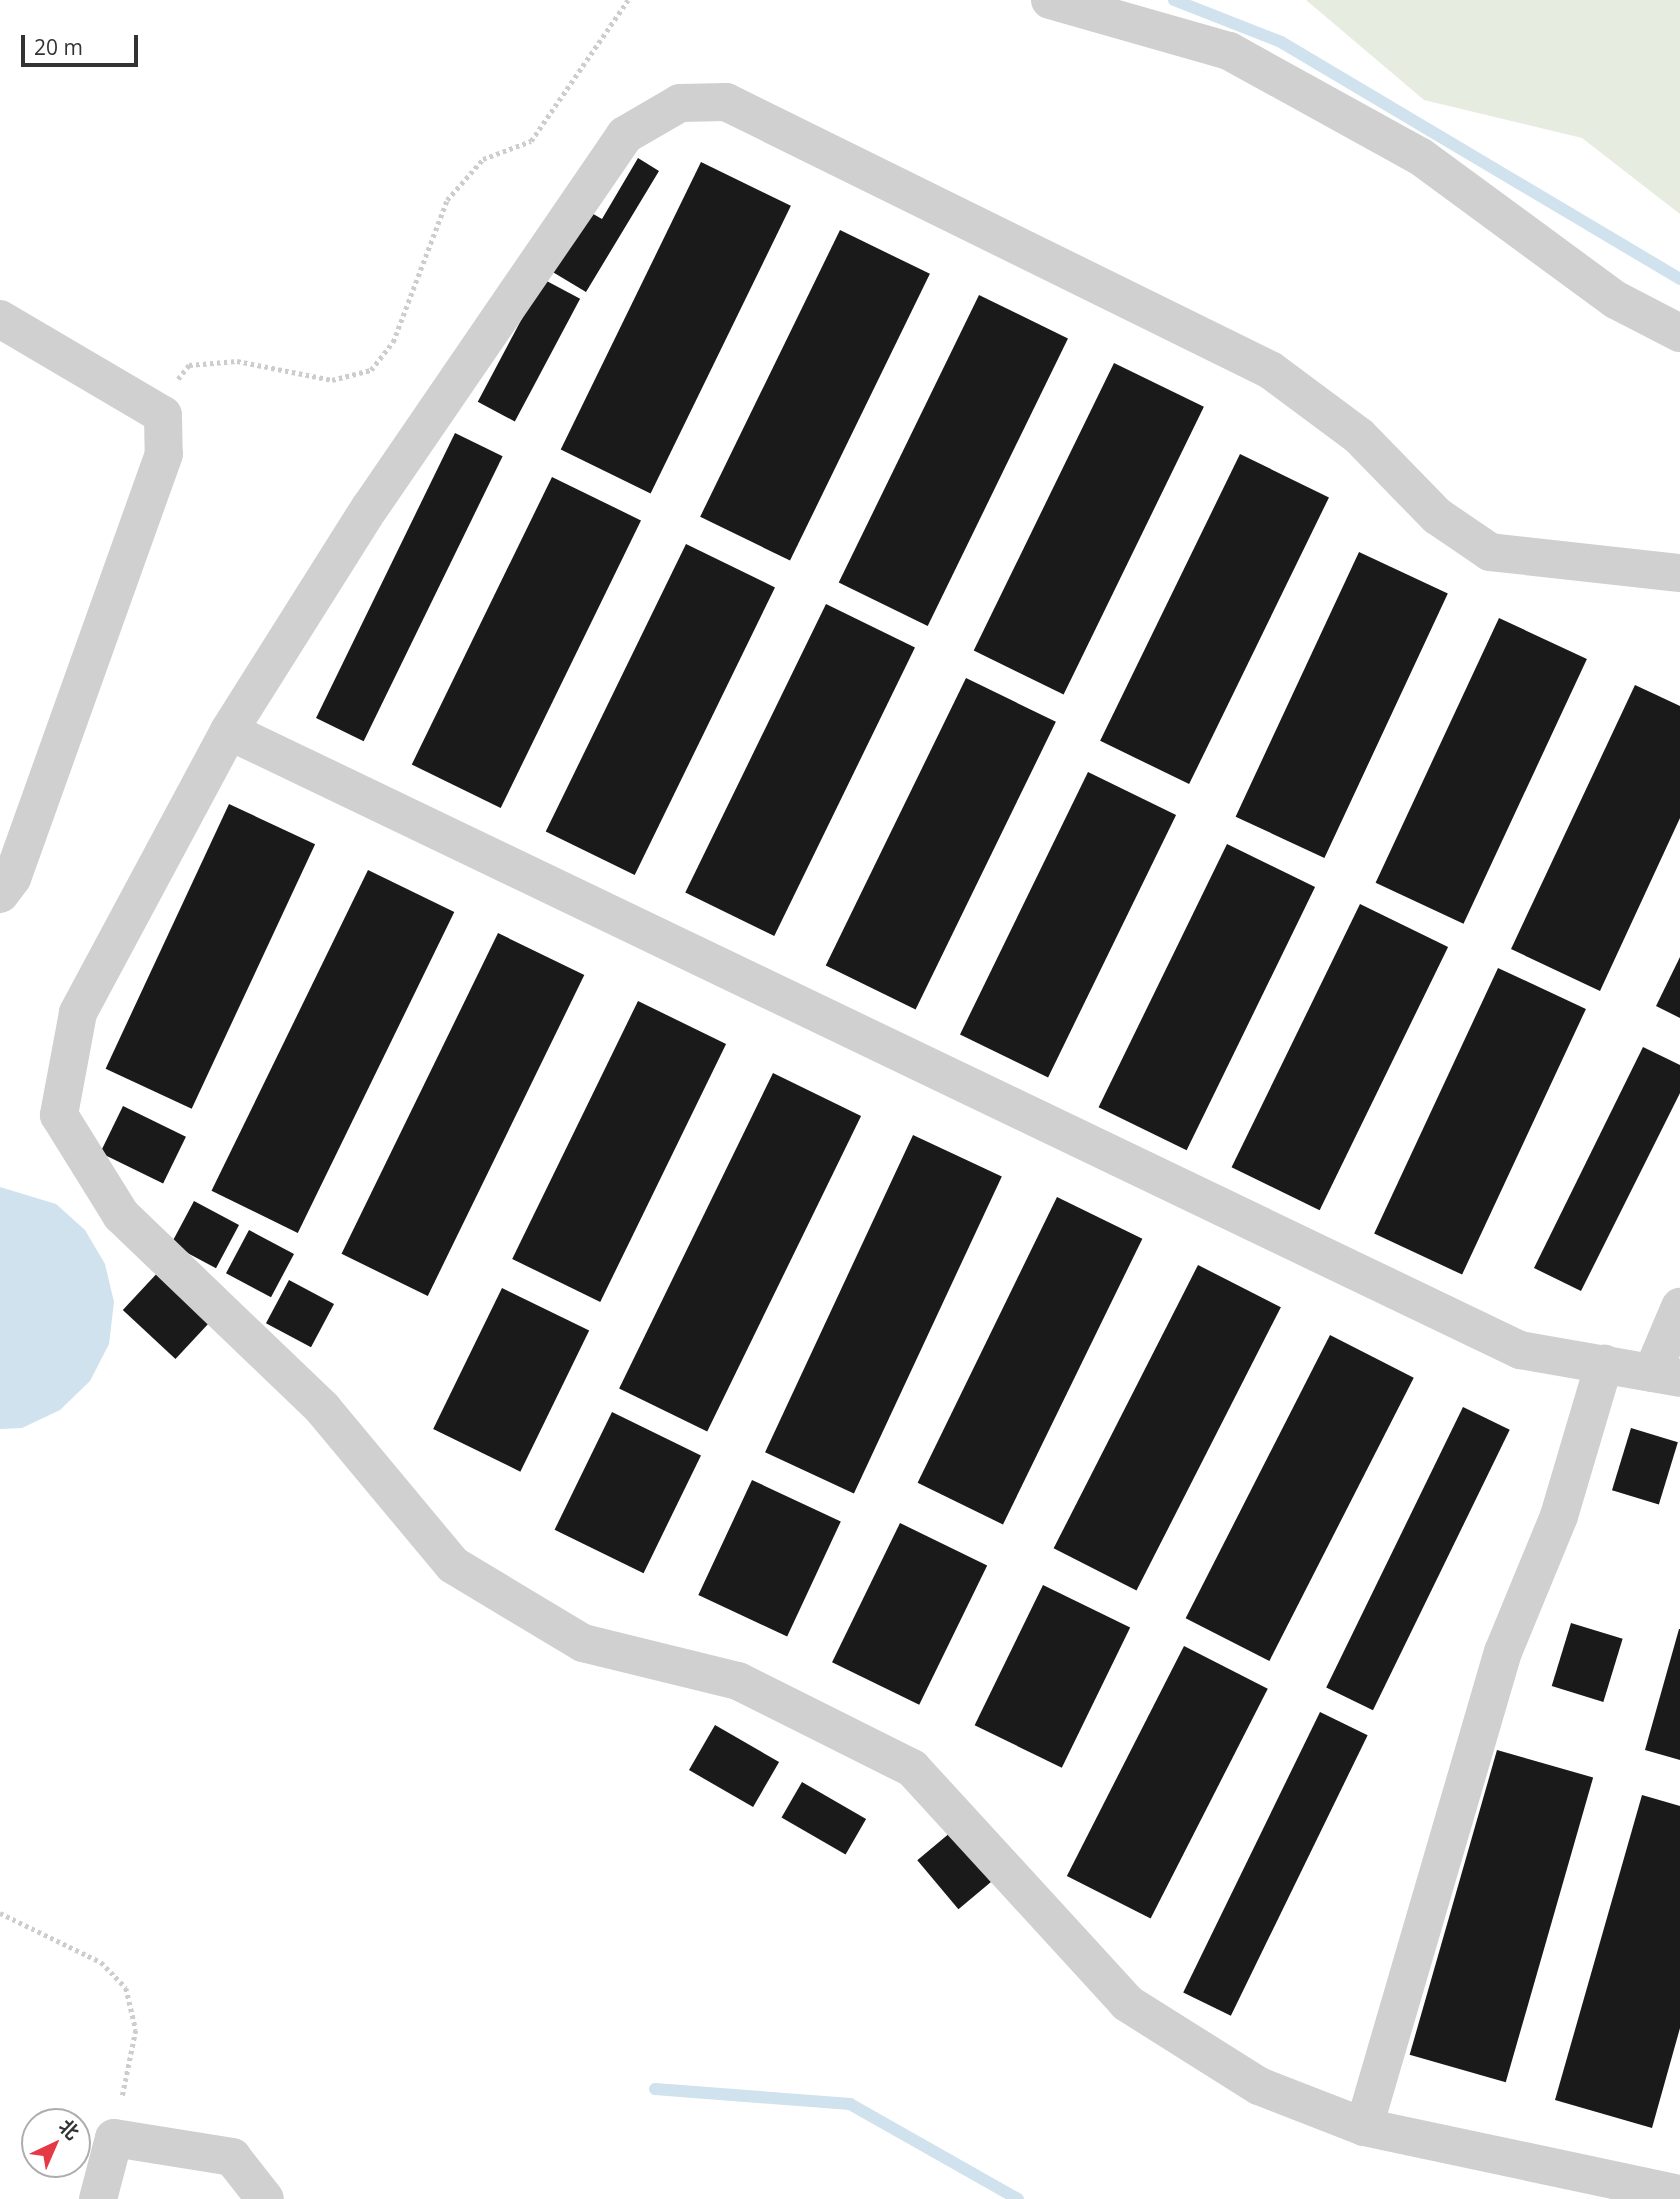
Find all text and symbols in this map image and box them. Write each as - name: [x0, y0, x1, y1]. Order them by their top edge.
- scale bar: [24, 21, 142, 65]
- text: 20 m: [34, 33, 83, 61]
- north arrow: [21, 2108, 91, 2178]
- text: 北: [53, 2113, 85, 2145]

